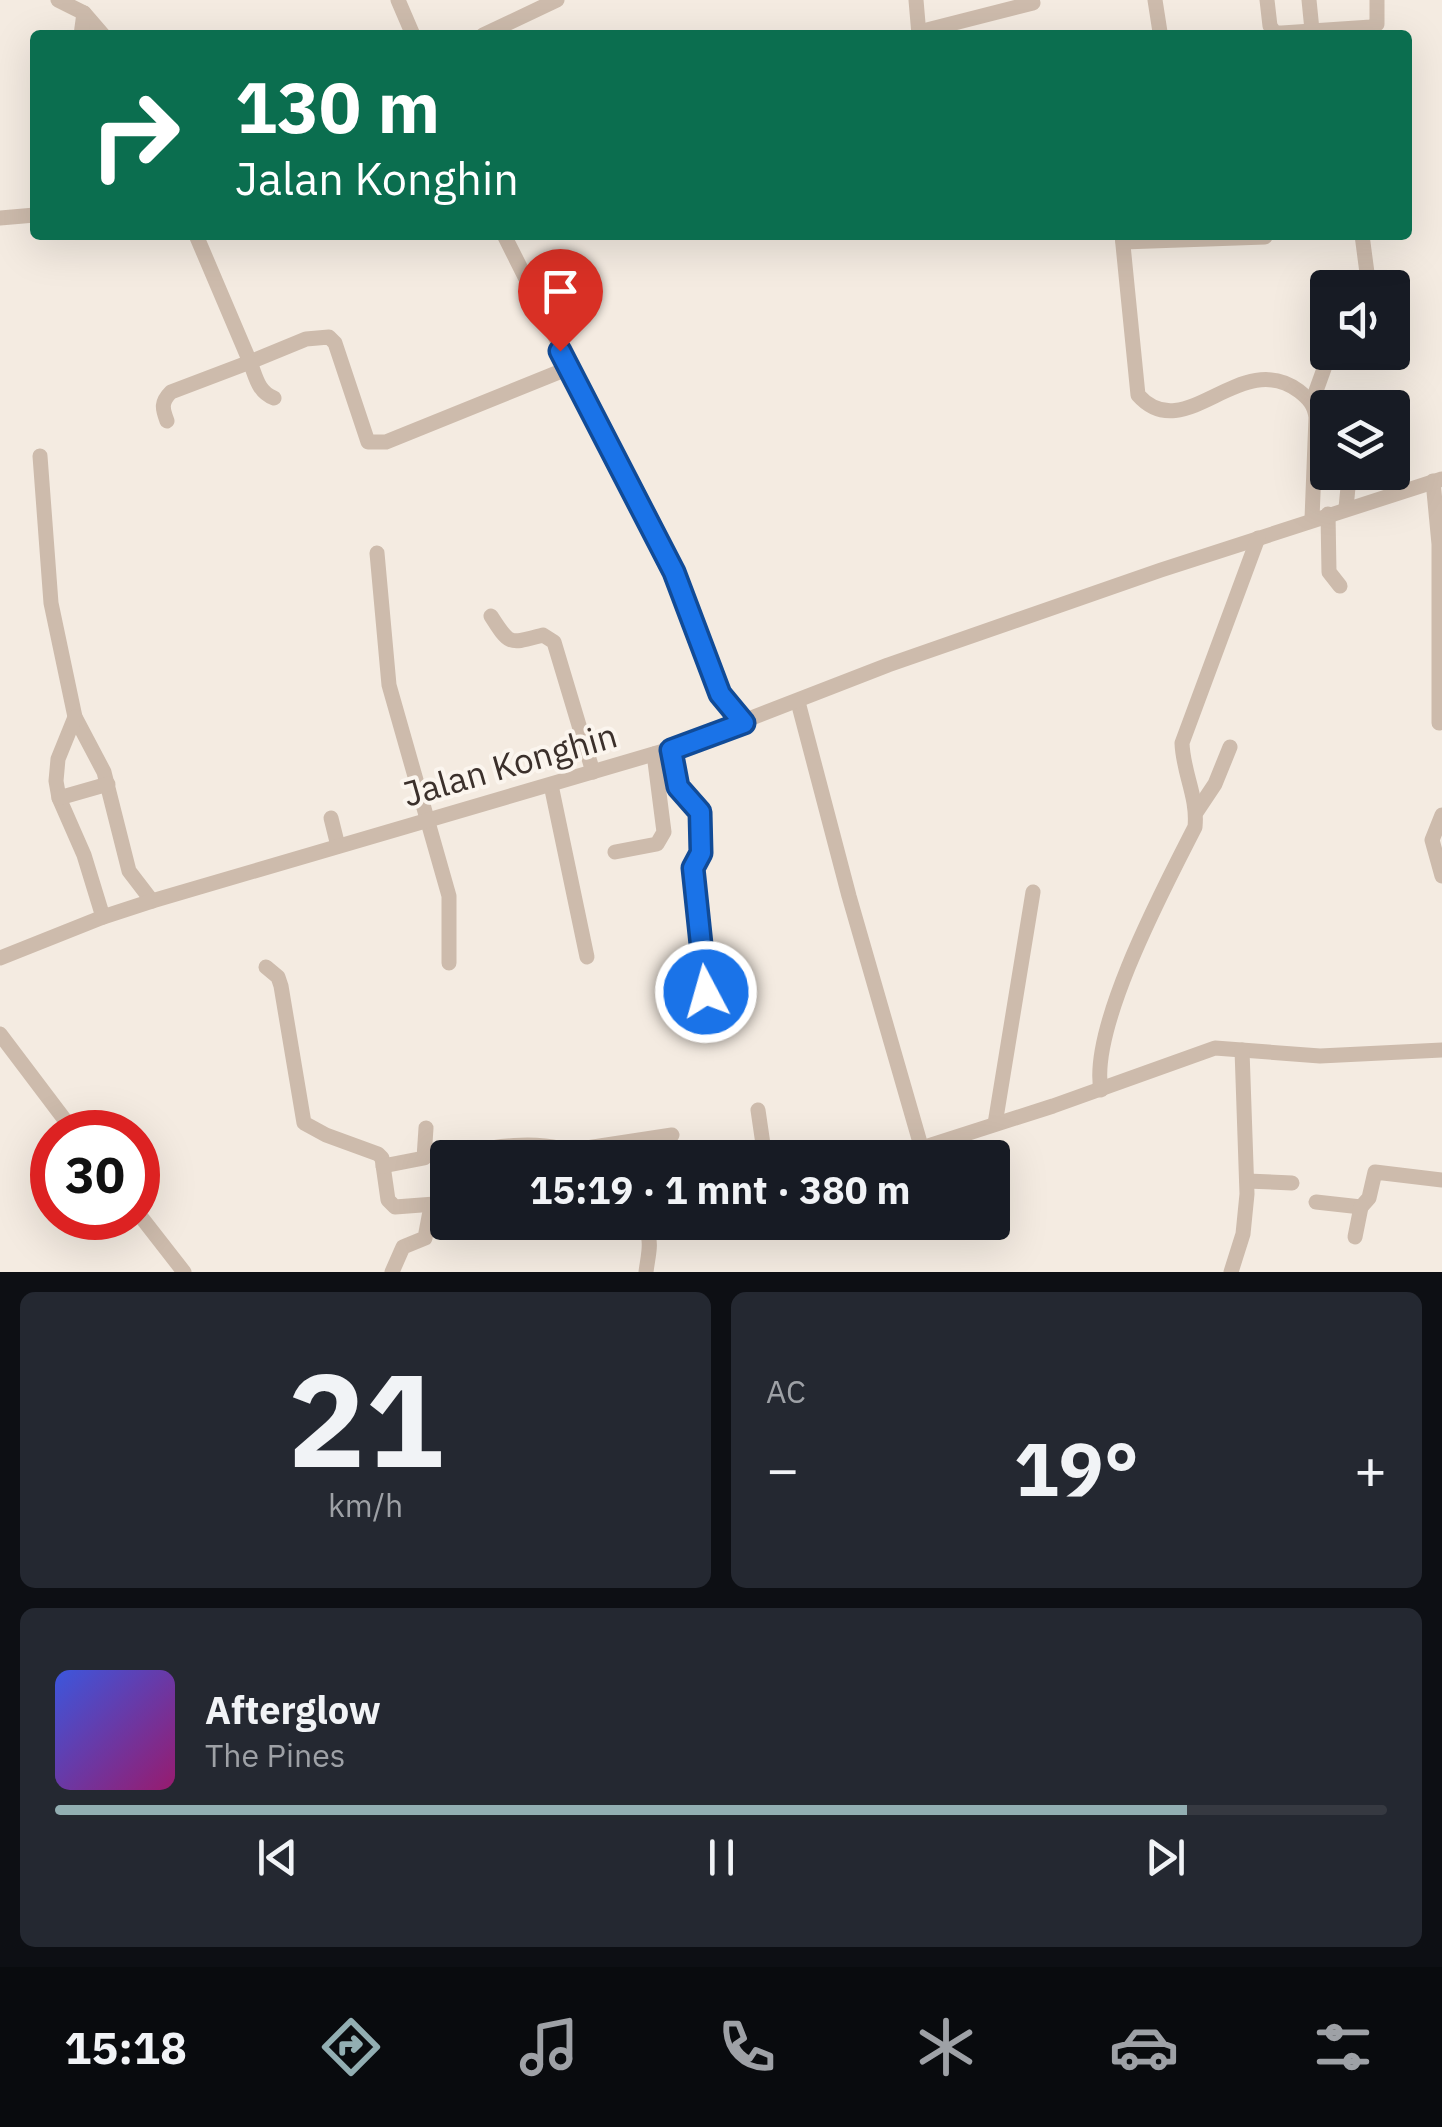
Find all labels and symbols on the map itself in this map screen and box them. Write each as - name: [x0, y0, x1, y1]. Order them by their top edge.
- pin: [518, 249, 603, 352]
- street label: Jalan Konghin: [397, 712, 622, 817]
- position arrow: [654, 940, 758, 1044]
- speed limit sign: 30: [30, 1110, 160, 1240]

